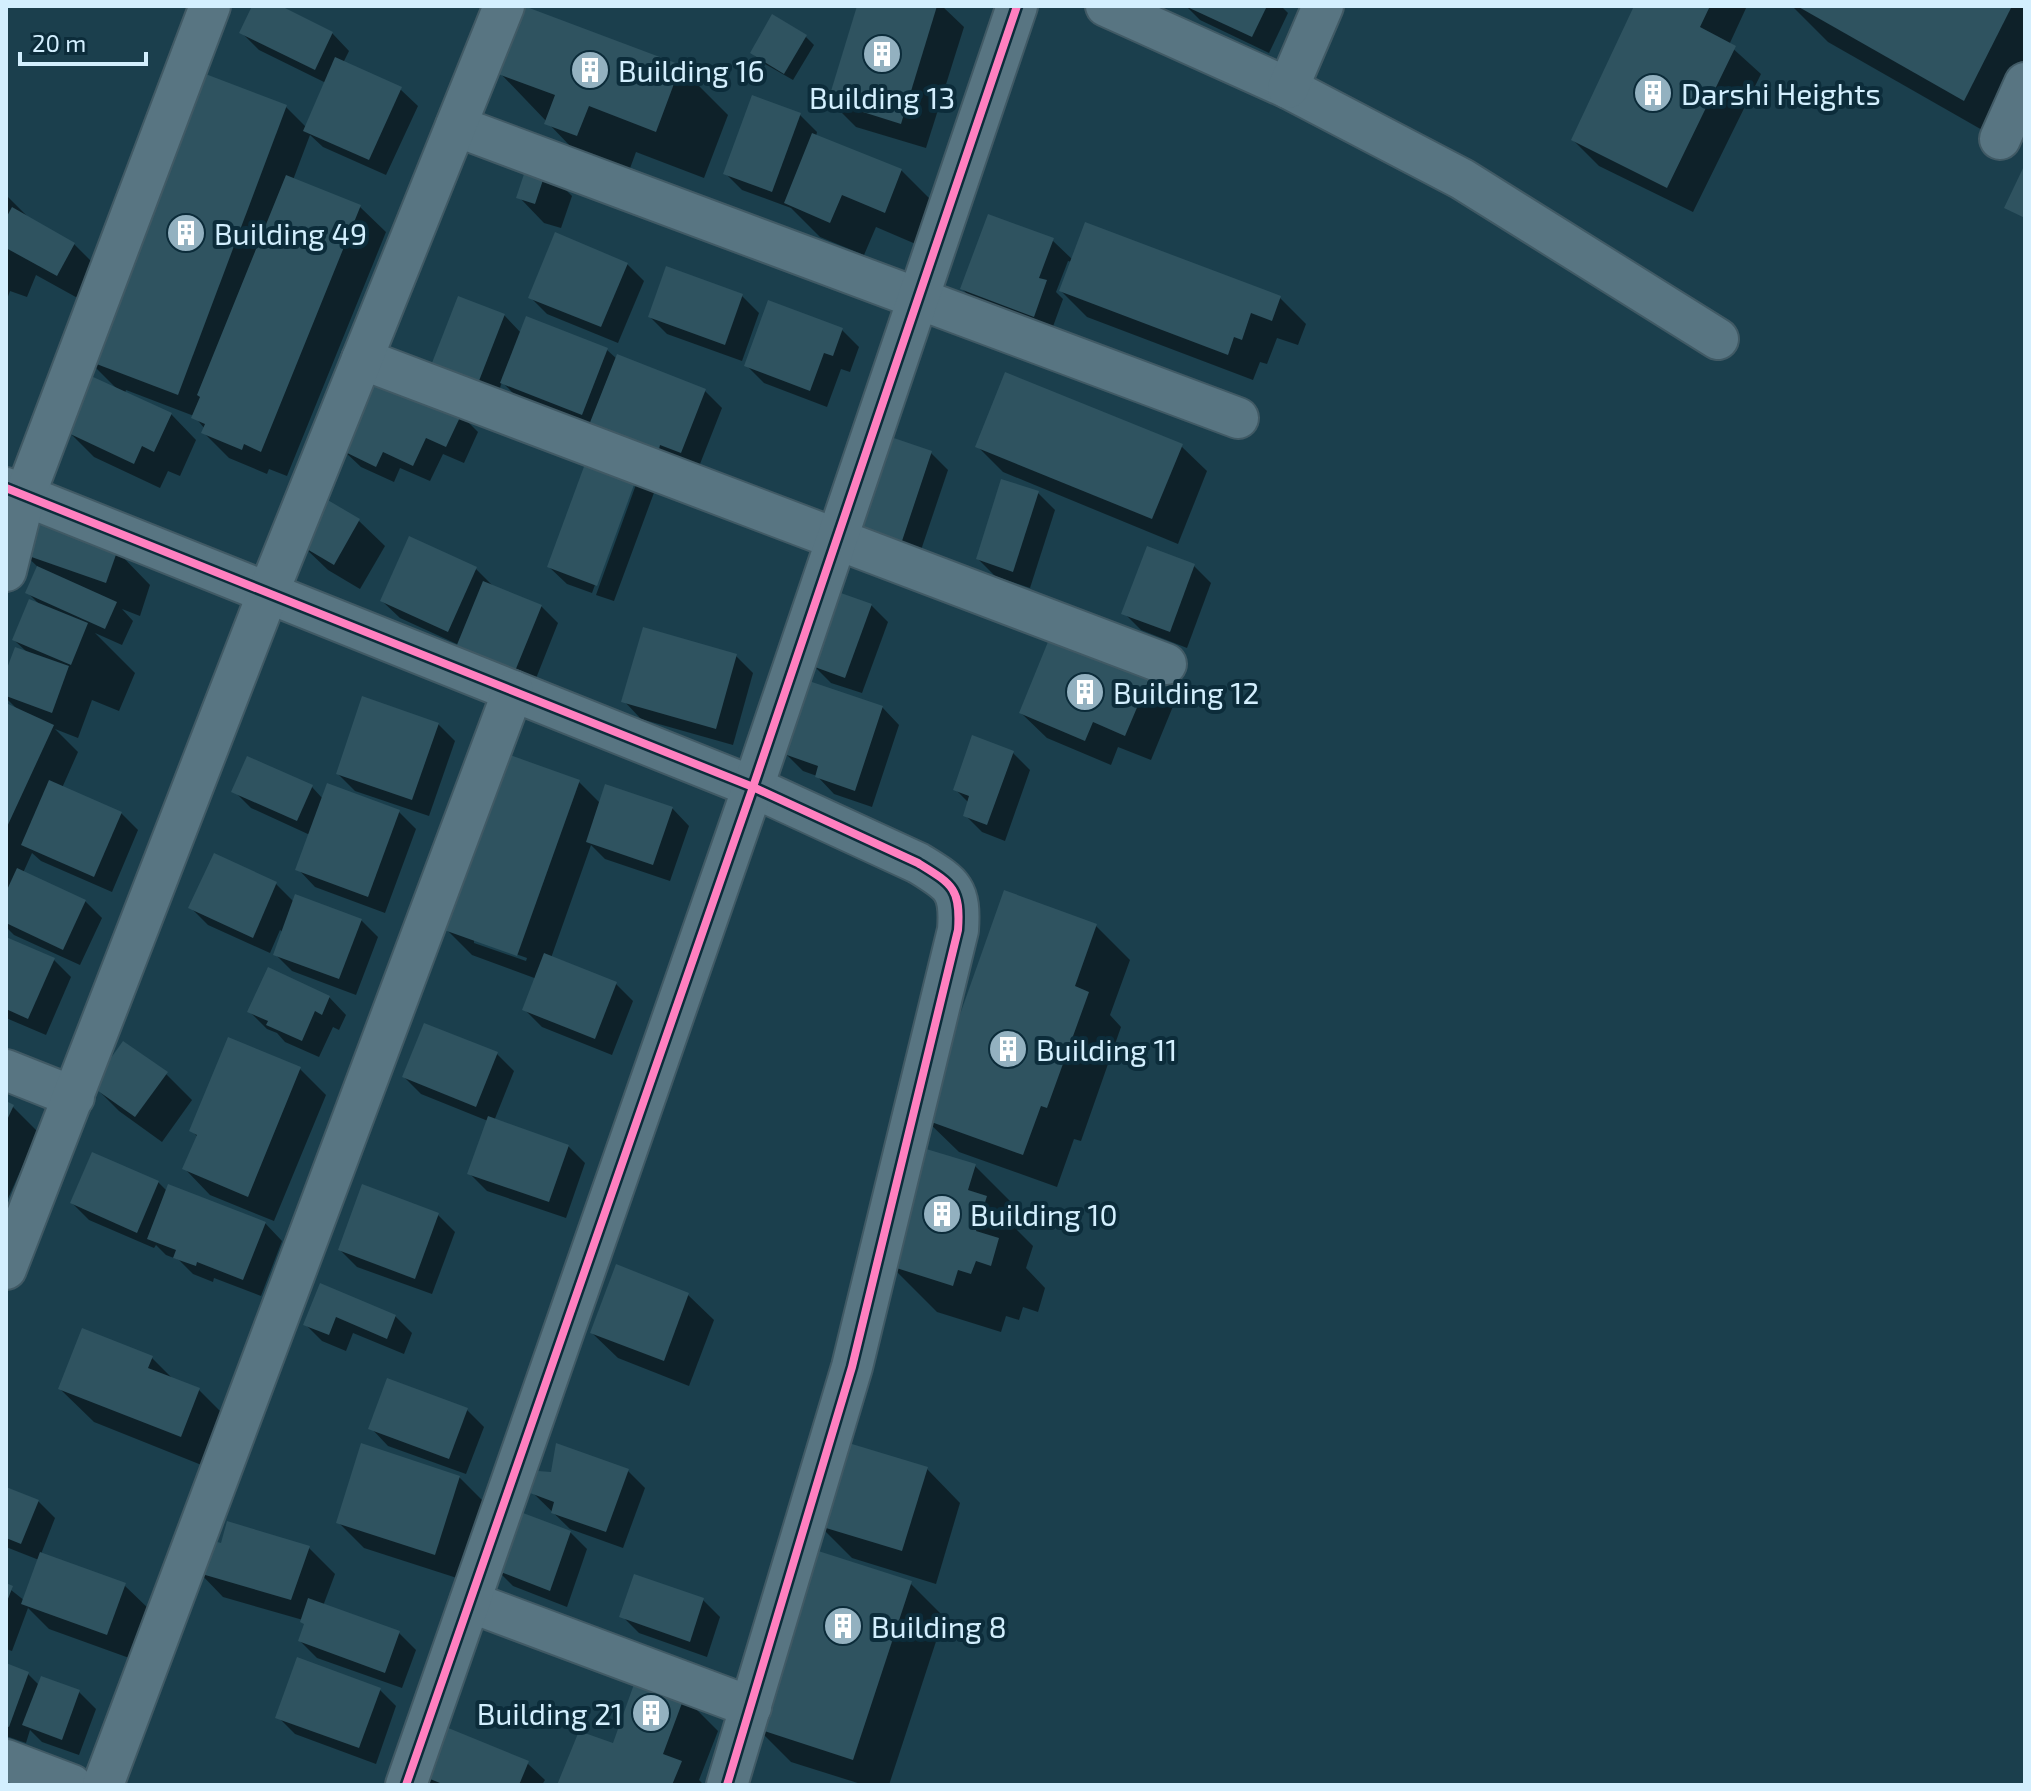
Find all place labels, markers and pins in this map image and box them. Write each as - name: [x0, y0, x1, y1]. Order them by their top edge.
- building icon: Building 13: [861, 33, 903, 75]
- building icon: Building 16: [569, 49, 611, 91]
- place label: Building 16: [618, 52, 765, 88]
- building icon: Darshi Heights: [1632, 72, 1674, 114]
- place label: Darshi Heights: [1681, 75, 1881, 111]
- place label: Building 13: [809, 79, 955, 115]
- building icon: Building 49: [165, 212, 207, 254]
- place label: Building 49: [214, 215, 367, 251]
- building icon: Building 12: [1064, 671, 1106, 713]
- place label: Building 12: [1113, 674, 1259, 710]
- building icon: Building 11: [987, 1028, 1029, 1070]
- place label: Building 11: [1036, 1031, 1177, 1067]
- building icon: Building 10: [921, 1193, 963, 1235]
- place label: Building 10: [970, 1196, 1118, 1232]
- building icon: Building 8: [822, 1605, 864, 1647]
- place label: Building 8: [871, 1608, 1007, 1644]
- building icon: Building 21: [630, 1692, 672, 1734]
- place label: Building 21: [477, 1695, 623, 1731]

